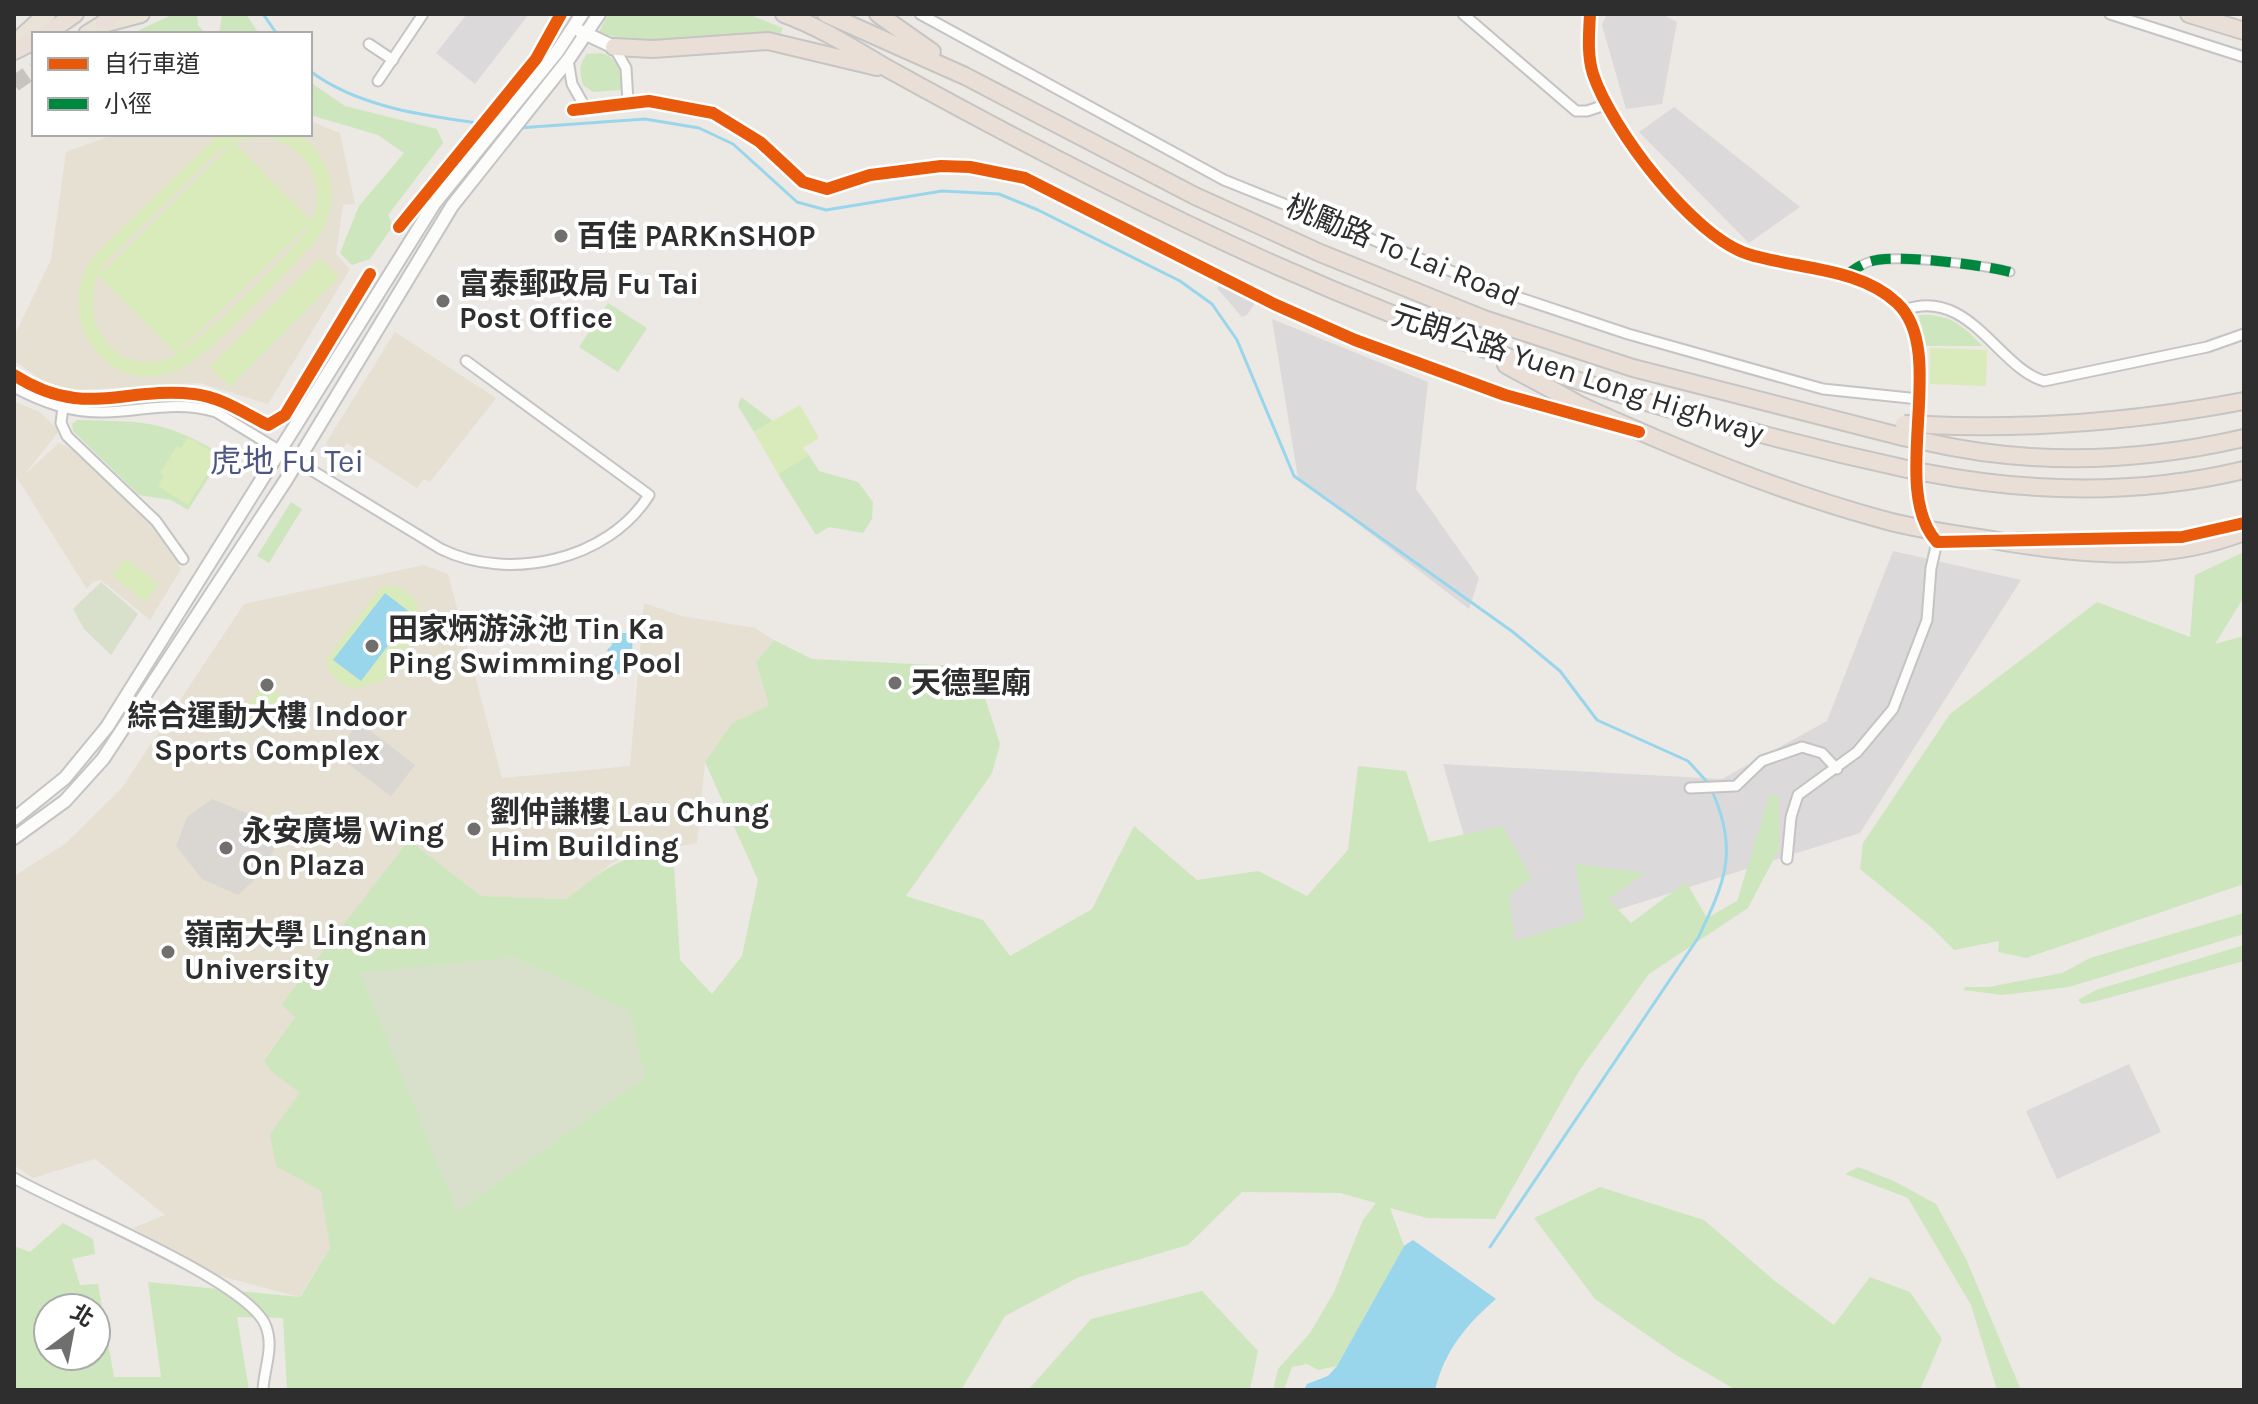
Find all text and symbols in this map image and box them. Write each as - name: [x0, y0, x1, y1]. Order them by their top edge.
- legend: [32, 32, 312, 136]
- text: 自行車道: [104, 50, 200, 78]
- text: 小徑: [104, 90, 152, 118]
- street label: 桃勵路 To Lai Road: [1281, 188, 1525, 314]
- place label: 百佳 PARKnSHOP: [577, 218, 815, 254]
- marker: 百佳 PARKnSHOP: [552, 227, 570, 245]
- place label: 富泰郵政局 Fu Tai Post Office: [459, 266, 699, 336]
- marker: 富泰郵政局 Fu Tai Post Office: [434, 292, 452, 310]
- street label: 元朗公路 Yuen Long Highway: [1387, 297, 1769, 451]
- district label: 虎地 Fu Tei: [210, 443, 364, 480]
- place label: 田家炳游泳池 Tin Ka Ping Swimming Pool: [388, 611, 682, 681]
- marker: 田家炳游泳池 Tin Ka Ping Swimming Pool: [363, 637, 381, 655]
- place label: 天德聖廟: [911, 665, 1031, 701]
- marker: 天德聖廟: [886, 674, 904, 692]
- marker: 綜合運動大樓 Indoor Sports Complex: [258, 676, 276, 694]
- place label: 綜合運動大樓 Indoor Sports Complex: [127, 698, 407, 768]
- place label: 劉仲謙樓 Lau Chung Him Building: [490, 794, 769, 864]
- place label: 永安廣場 Wing On Plaza: [242, 813, 444, 883]
- marker: 劉仲謙樓 Lau Chung Him Building: [465, 820, 483, 838]
- marker: 永安廣場 Wing On Plaza: [217, 839, 235, 857]
- place label: 嶺南大學 Lingnan University: [184, 917, 427, 987]
- marker: 嶺南大學 Lingnan University: [159, 943, 177, 961]
- north arrow: [32, 1292, 112, 1372]
- text: 北: [66, 1299, 98, 1333]

